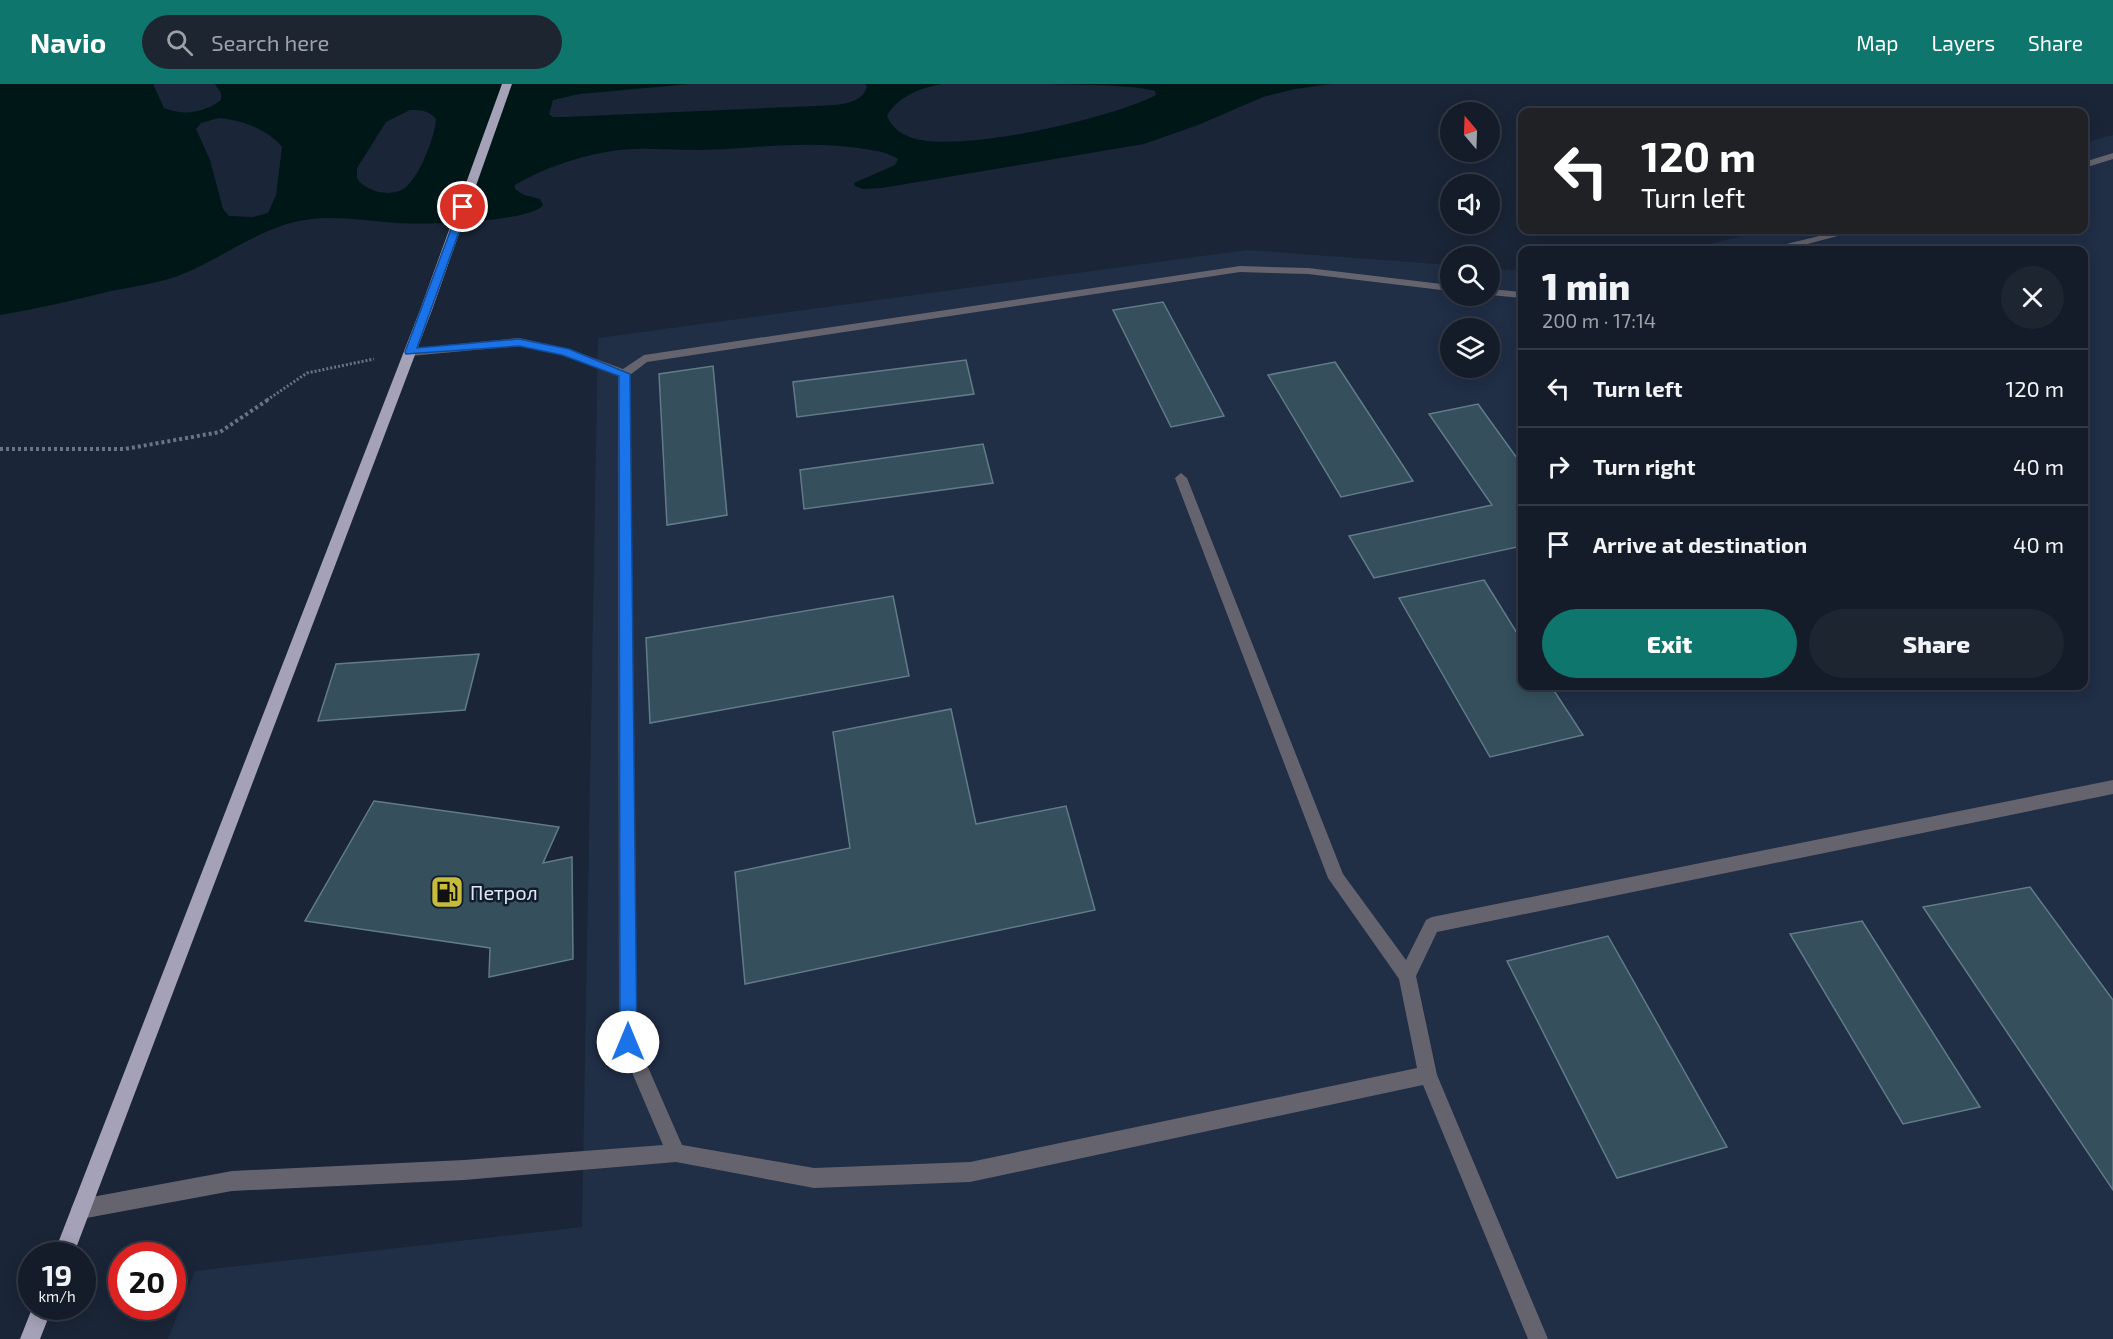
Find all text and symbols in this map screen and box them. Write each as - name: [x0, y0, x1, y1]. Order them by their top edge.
- search box: [142, 15, 562, 69]
- text: Navio: [30, 25, 106, 59]
- icon: search: [163, 26, 196, 59]
- text: Search here: [211, 29, 329, 55]
- text: Map: [1856, 30, 1898, 55]
- text: Layers: [1931, 30, 1995, 55]
- text: Share: [2028, 30, 2083, 55]
- north arrow: [1440, 102, 1500, 162]
- map controls: [1440, 102, 1500, 378]
- text: 120 m: [1641, 130, 1756, 180]
- icon: left: [1542, 132, 1620, 210]
- button: sound: [1440, 174, 1500, 234]
- pin: [437, 181, 488, 232]
- text: Turn left: [1641, 181, 1745, 213]
- icon: arrive: [446, 190, 479, 223]
- button: search: [1440, 246, 1500, 306]
- text: 1 min: [1542, 264, 1630, 307]
- button: close: [2001, 266, 2064, 329]
- text: 200 m · 17:14: [1542, 308, 1656, 332]
- button: layers: [1440, 318, 1500, 378]
- icon: left: [1542, 372, 1575, 405]
- text: Turn left: [1593, 375, 1682, 401]
- text: 120 m: [2005, 375, 2064, 401]
- icon: right: [1542, 450, 1575, 483]
- text: Turn right: [1593, 453, 1695, 479]
- text: 40 m: [2013, 453, 2064, 479]
- icon: arrive: [1542, 528, 1575, 561]
- text: Arrive at destination: [1593, 531, 1807, 557]
- text: 40 m: [2013, 531, 2064, 557]
- button: Exit: [1542, 609, 1797, 678]
- button: Share: [1809, 609, 2064, 678]
- fuel station icon: Петрол: [429, 874, 465, 910]
- place label: Петрол: [470, 880, 538, 904]
- position arrow: [596, 1010, 660, 1074]
- speed limit sign: 20: [108, 1242, 186, 1320]
- text: 19: [42, 1256, 72, 1292]
- text: km/h: [38, 1287, 76, 1305]

